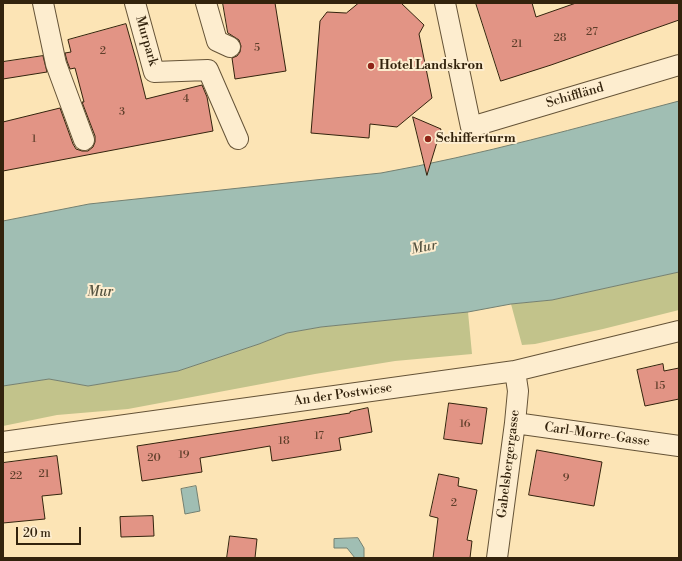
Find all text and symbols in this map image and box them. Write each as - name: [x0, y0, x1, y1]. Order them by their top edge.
- street label: Murpark: [131, 14, 161, 68]
- house number: 27: [586, 25, 598, 39]
- house number: 28: [553, 31, 567, 45]
- house number: 21: [511, 37, 523, 51]
- house number: 5: [254, 41, 260, 55]
- house number: 2: [100, 44, 106, 58]
- place label: Hotel Landskron: [379, 58, 483, 74]
- marker: Hotel Landskron: [366, 61, 376, 71]
- street label: Schiffländ: [544, 80, 606, 112]
- house number: 4: [183, 92, 189, 106]
- house number: 3: [119, 105, 125, 119]
- place label: Schifferturm: [436, 131, 516, 147]
- house number: 1: [32, 132, 36, 146]
- marker: Schifferturm: [423, 134, 433, 144]
- water label: Mur: [410, 237, 438, 259]
- water label: Mur: [87, 285, 113, 301]
- house number: 15: [655, 379, 665, 393]
- street label: An der Postwiese: [293, 380, 393, 410]
- street label: Gabelsbergergasse: [495, 409, 523, 519]
- house number: 16: [459, 417, 471, 431]
- street label: Carl-Morre-Gasse: [543, 420, 651, 450]
- house number: 17: [314, 429, 324, 443]
- house number: 18: [278, 434, 290, 448]
- house number: 19: [178, 448, 190, 462]
- house number: 20: [147, 451, 161, 465]
- house number: 21: [38, 467, 50, 481]
- house number: 22: [10, 469, 22, 483]
- house number: 9: [563, 471, 569, 485]
- house number: 2: [451, 496, 457, 510]
- scale bar: [18, 519, 83, 545]
- text: 20 m: [23, 526, 51, 541]

